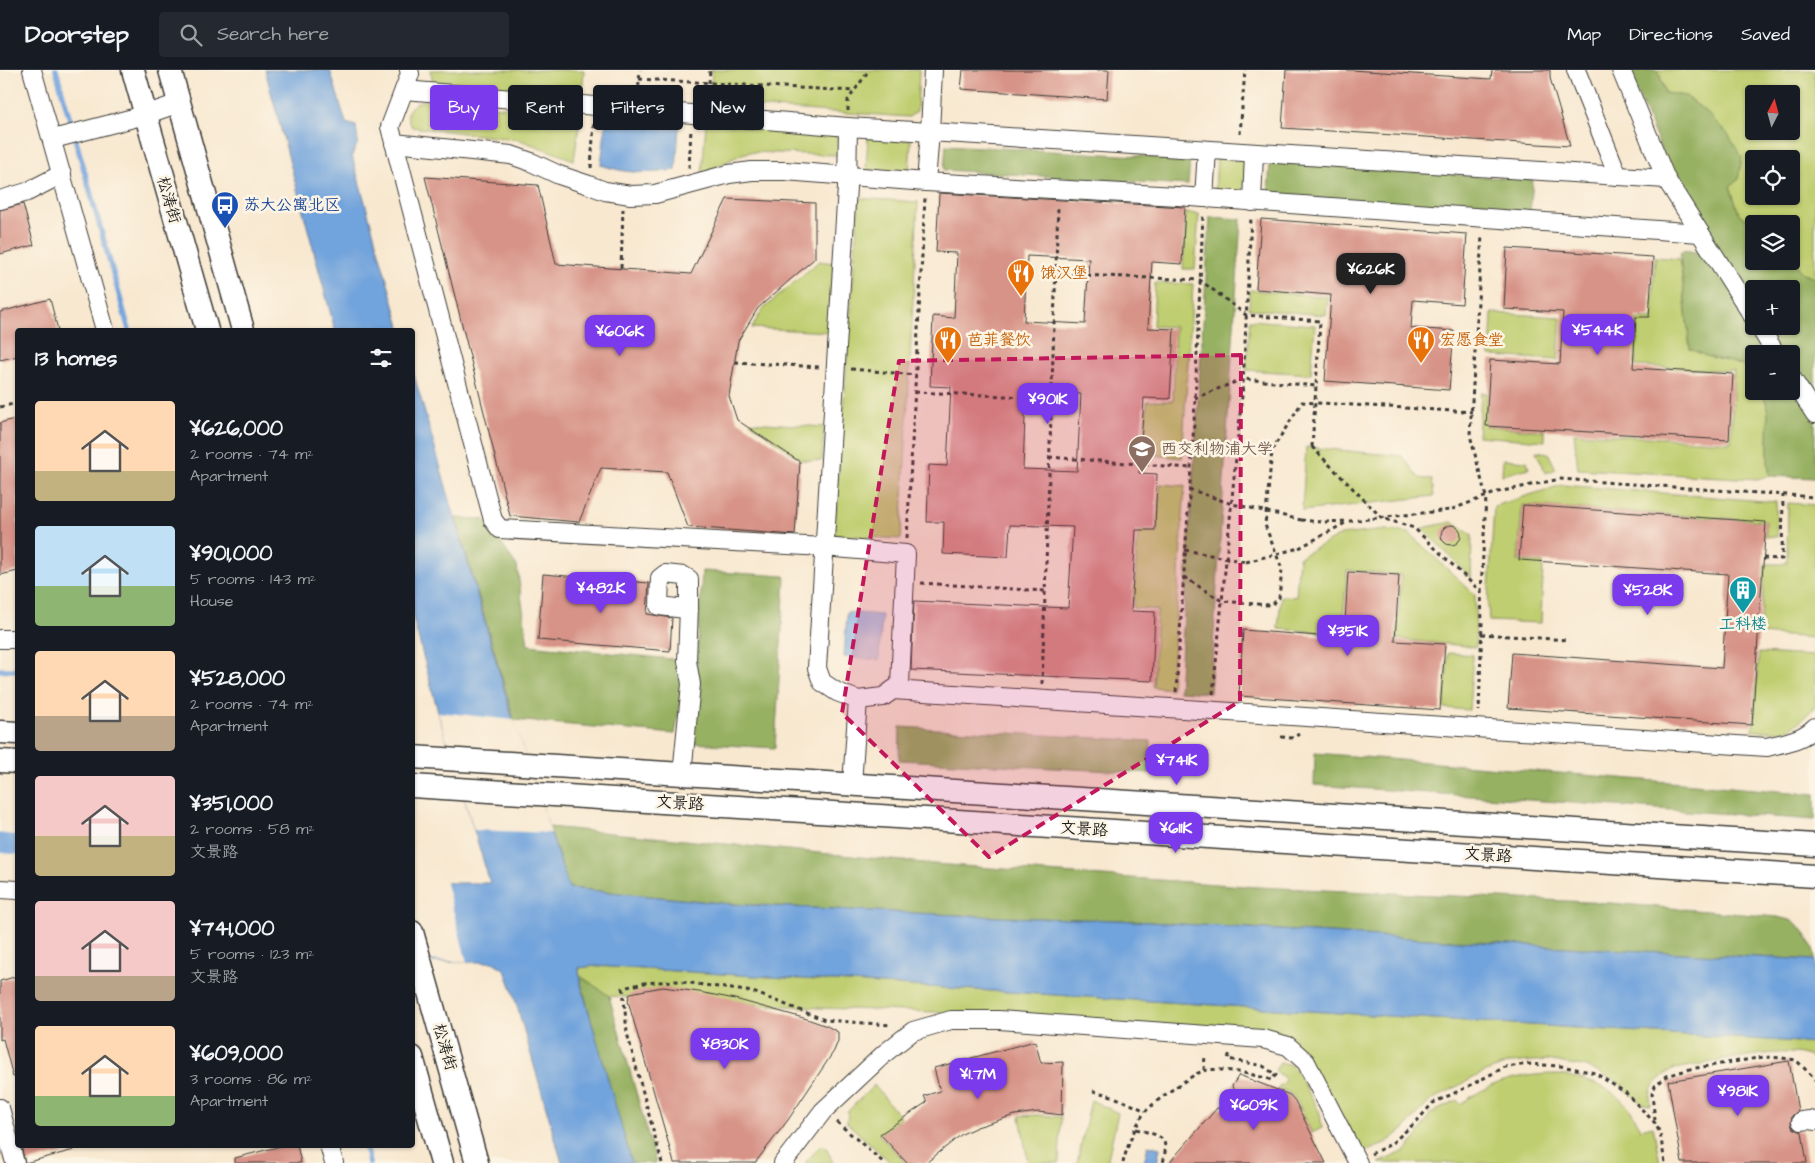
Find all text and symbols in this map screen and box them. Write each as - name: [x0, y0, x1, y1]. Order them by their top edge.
- search box: [159, 12, 509, 57]
- text: Doorstep: [25, 18, 129, 52]
- icon: search: [177, 21, 205, 49]
- text: Search here: [217, 21, 329, 48]
- text: Map: [1567, 22, 1601, 47]
- text: Directions: [1629, 22, 1713, 47]
- text: Saved: [1741, 22, 1790, 47]
- chip: Buy: [430, 85, 498, 130]
- chip: Rent: [508, 85, 583, 130]
- chip: Filters: [593, 85, 683, 130]
- chip: New: [693, 85, 764, 130]
- north arrow: [1745, 85, 1800, 140]
- map controls: [1745, 85, 1800, 400]
- button: locate: [1745, 150, 1800, 205]
- street label: 松涛街: [152, 174, 186, 226]
- bus stop icon: 苏大公寓北区: [210, 190, 240, 229]
- place label: 苏大公寓北区: [244, 194, 340, 216]
- button: layers: [1745, 215, 1800, 270]
- pin: ¥626K: [1336, 252, 1406, 295]
- restaurant icon: 饿汉堡: [1006, 258, 1036, 297]
- text: ¥626K: [1347, 258, 1395, 280]
- place label: 饿汉堡: [1040, 262, 1088, 284]
- button: +: [1745, 280, 1800, 335]
- pin: ¥606K: [585, 314, 655, 357]
- pin: ¥544K: [1563, 314, 1633, 356]
- text: ¥544K: [1572, 319, 1624, 341]
- text: ¥606K: [596, 320, 644, 342]
- restaurant icon: 芭菲餐饮: [933, 325, 963, 364]
- restaurant icon: 宏愿食堂: [1406, 325, 1436, 364]
- place label: 芭菲餐饮: [967, 329, 1031, 351]
- place label: 宏愿食堂: [1440, 329, 1504, 351]
- text: 13 homes: [35, 344, 117, 373]
- icon: filters: [367, 344, 395, 372]
- button: −: [1745, 345, 1800, 400]
- pin: ¥901K: [1013, 382, 1083, 425]
- text: ¥901K: [1028, 388, 1068, 410]
- text: ¥626,000: [190, 414, 283, 443]
- icon: home: [75, 421, 135, 481]
- school or university icon: 西交利物浦大学: [1127, 434, 1157, 473]
- place label: 西交利物浦大学: [1161, 438, 1273, 460]
- text: 2 rooms · 74 m²: [190, 443, 314, 465]
- text: Apartment: [190, 465, 268, 487]
- text: ¥901,000: [190, 539, 273, 568]
- icon: home: [75, 546, 135, 606]
- text: 5 rooms · 143 m²: [190, 568, 316, 590]
- pin: ¥482K: [566, 572, 636, 614]
- pin: ¥528K: [1613, 574, 1683, 616]
- building icon: 工科楼: [1728, 575, 1758, 614]
- text: ¥482K: [577, 577, 625, 599]
- text: ¥528K: [1623, 579, 1673, 601]
- text: House: [190, 590, 234, 612]
- place label: 工科楼: [1719, 613, 1767, 635]
- pin: ¥351K: [1313, 614, 1383, 657]
- text: ¥351K: [1328, 620, 1368, 642]
- text: ¥528,000: [190, 664, 285, 693]
- icon: home: [75, 671, 135, 731]
- text: 2 rooms · 74 m²: [190, 693, 314, 715]
- text: Apartment: [190, 715, 268, 737]
- pin: ¥741K: [1142, 744, 1212, 786]
- text: ¥741K: [1156, 749, 1198, 771]
- text: ¥351,000: [190, 789, 273, 818]
- street label: 文景路: [655, 790, 705, 816]
- icon: home: [75, 796, 135, 856]
- pin: ¥611K: [1141, 812, 1211, 854]
- street label: 文景路: [1059, 816, 1109, 842]
- text: ¥611K: [1160, 817, 1192, 839]
- text: 2 rooms · 58 m²: [190, 818, 315, 840]
- text: 文景路: [190, 841, 238, 863]
- street label: 文景路: [1463, 842, 1513, 868]
- text: ¥741,000: [190, 914, 275, 943]
- icon: home: [75, 921, 135, 981]
- text: 5 rooms · 123 m²: [190, 943, 314, 965]
- text: 文景路: [190, 966, 238, 988]
- street label: 松涛街: [428, 1021, 462, 1073]
- pin: ¥830K: [690, 1028, 760, 1070]
- text: ¥830K: [702, 1033, 748, 1055]
- text: ¥609,000: [190, 1039, 283, 1068]
- icon: home: [75, 1046, 135, 1106]
- pin: ¥1.7M: [943, 1058, 1013, 1100]
- text: ¥1.7M: [960, 1063, 996, 1085]
- text: 3 rooms · 86 m²: [190, 1068, 312, 1090]
- pin: ¥981K: [1703, 1074, 1773, 1117]
- text: ¥981K: [1718, 1080, 1758, 1102]
- pin: ¥609K: [1219, 1088, 1289, 1131]
- text: Apartment: [190, 1090, 268, 1112]
- text: ¥609K: [1230, 1094, 1278, 1116]

